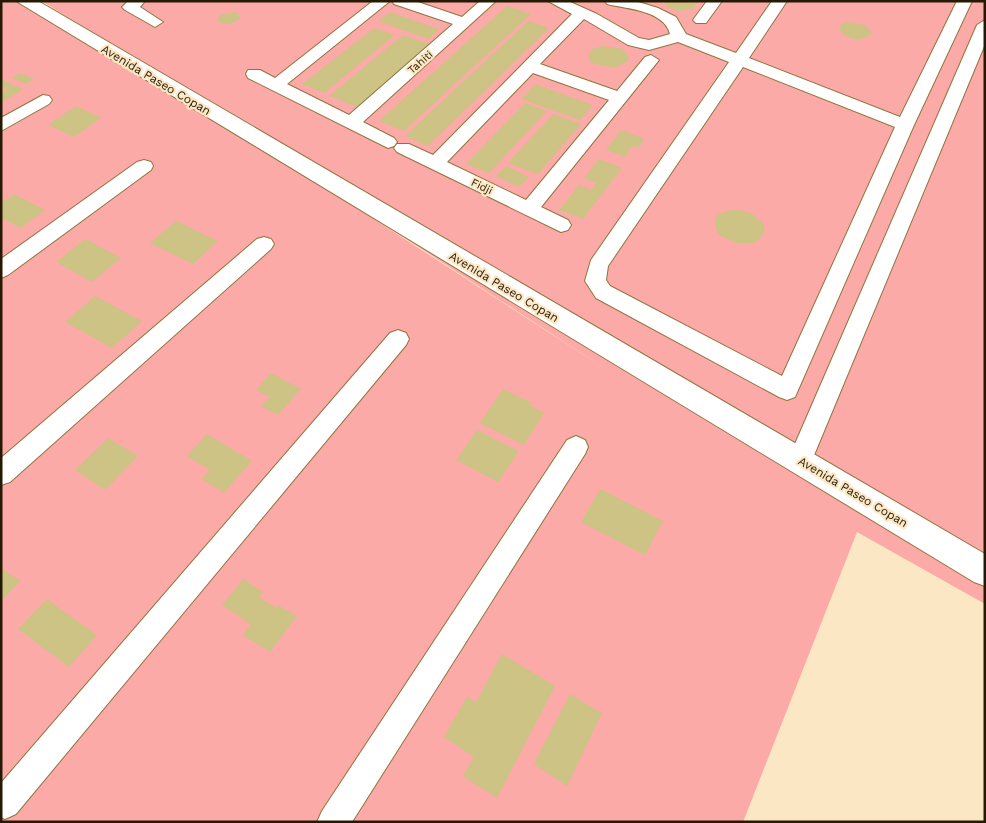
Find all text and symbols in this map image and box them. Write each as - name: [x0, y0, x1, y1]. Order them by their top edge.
- street label: Avenida Paseo Copan: [99, 42, 213, 118]
- street label: Tahiti: [405, 48, 436, 77]
- street label: Fidji: [469, 176, 495, 197]
- street label: Avenida Paseo Copan: [447, 249, 561, 325]
- street label: Avenida Paseo Copan: [796, 454, 910, 530]

